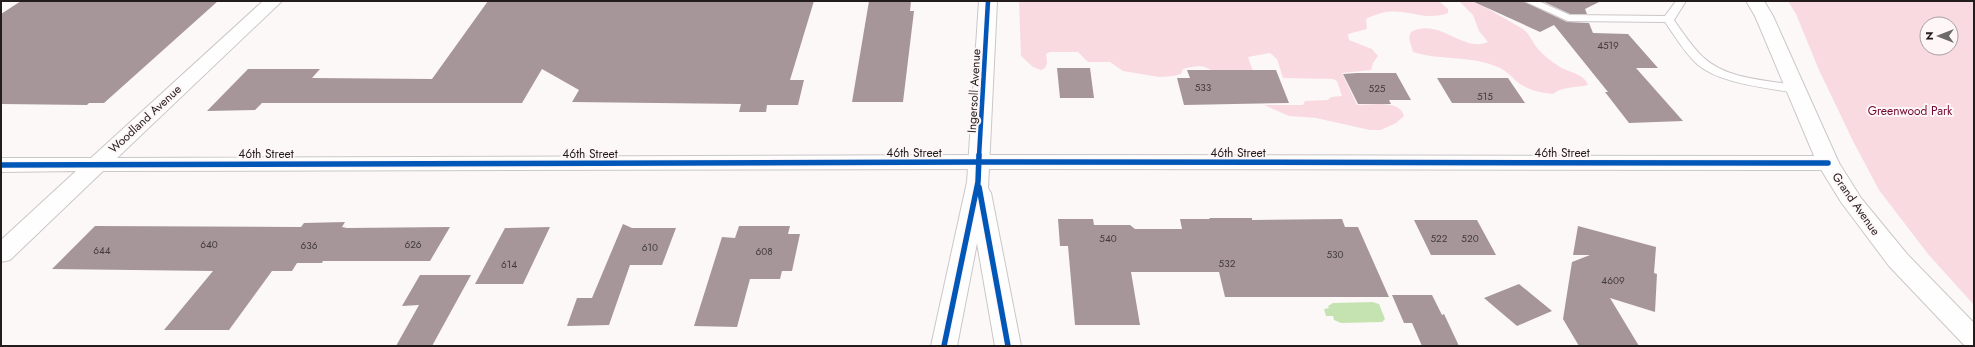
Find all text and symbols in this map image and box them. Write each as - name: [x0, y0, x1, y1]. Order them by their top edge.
- north arrow: [1919, 16, 1959, 56]
- text: N: [1921, 32, 1937, 40]
- house number: 4519: [1597, 38, 1619, 53]
- street label: Ingersoll Avenue: [963, 48, 985, 134]
- house number: 533: [1195, 80, 1212, 95]
- street label: Woodland Avenue: [105, 81, 185, 157]
- house number: 525: [1369, 81, 1386, 96]
- house number: 515: [1477, 89, 1493, 104]
- park label: Greenwood Park: [1868, 102, 1953, 120]
- street label: 46th Street: [886, 144, 942, 162]
- street label: 46th Street: [1210, 144, 1266, 162]
- street label: 46th Street: [1534, 144, 1590, 162]
- street label: 46th Street: [238, 145, 294, 163]
- street label: 46th Street: [562, 145, 618, 163]
- street label: Grand Avenue: [1828, 169, 1884, 239]
- house number: 540: [1099, 231, 1117, 246]
- house number: 522: [1430, 231, 1448, 246]
- house number: 520: [1461, 231, 1479, 246]
- house number: 640: [200, 237, 218, 252]
- house number: 626: [404, 237, 422, 252]
- house number: 636: [301, 238, 318, 253]
- house number: 610: [642, 240, 658, 255]
- house number: 644: [93, 243, 111, 258]
- house number: 608: [755, 244, 773, 259]
- house number: 530: [1326, 247, 1344, 262]
- house number: 532: [1219, 256, 1236, 271]
- house number: 614: [501, 257, 517, 272]
- house number: 4609: [1601, 273, 1625, 288]

